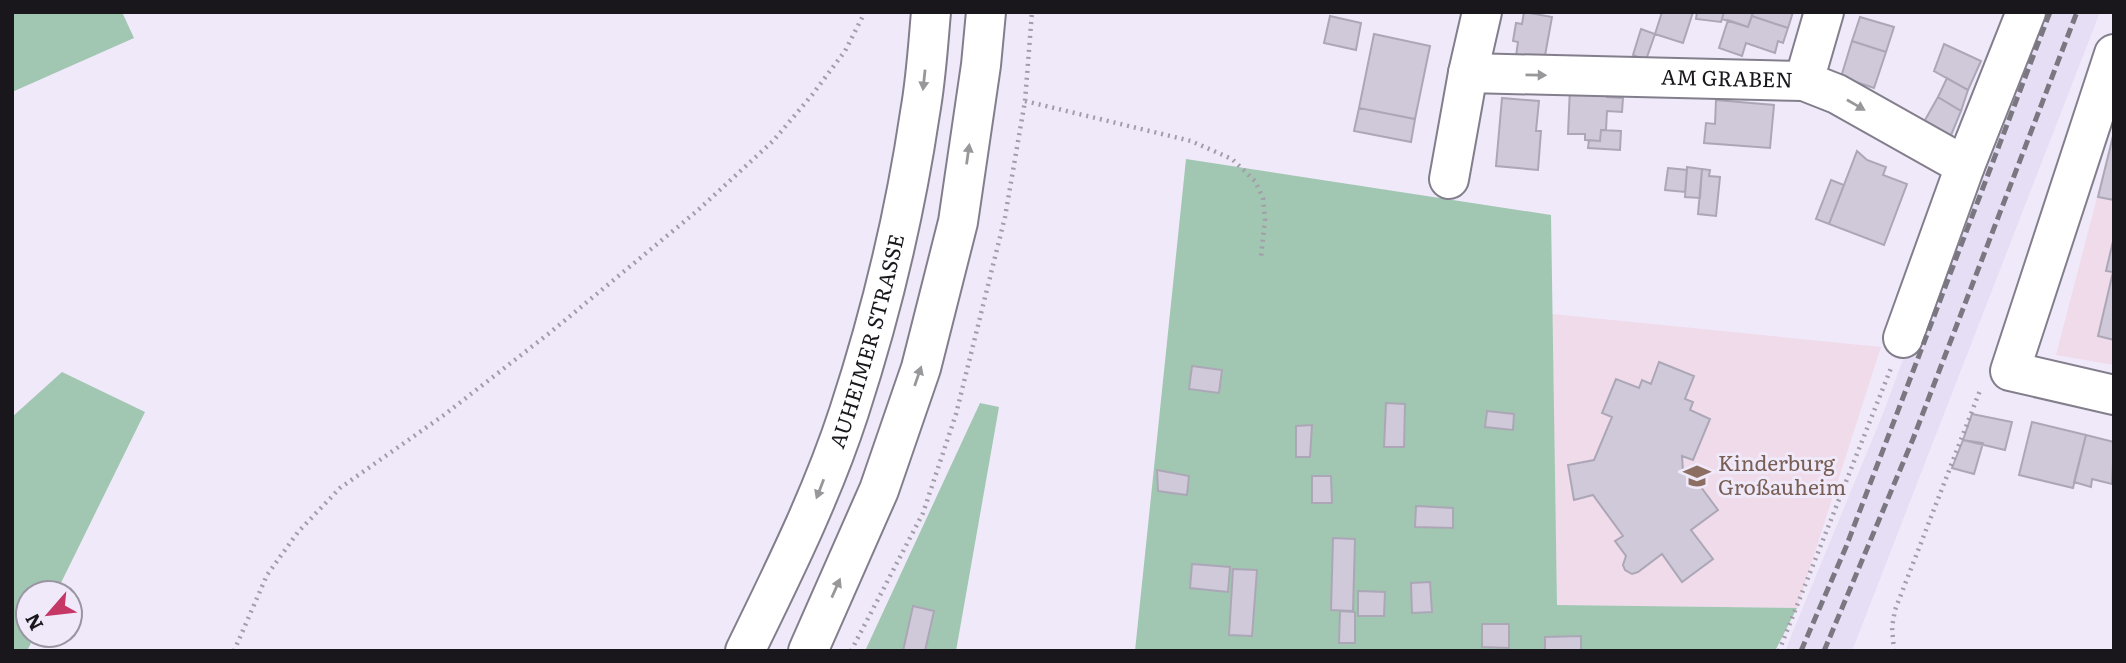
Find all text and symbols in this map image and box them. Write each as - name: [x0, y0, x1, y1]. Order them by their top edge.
- street label: AM GRABEN: [1661, 60, 1793, 94]
- one-way arrow: [918, 69, 929, 91]
- one-way arrow: [1525, 69, 1547, 80]
- one-way arrow: [1847, 99, 1866, 111]
- one-way arrow: [963, 143, 974, 165]
- street label: AUHEIMER STRASSE: [820, 231, 910, 452]
- one-way arrow: [913, 366, 924, 387]
- place label: Kinderburg Großauheim: [1718, 446, 1846, 501]
- school or university icon: Kinderburg Großauheim: [1682, 461, 1712, 491]
- one-way arrow: [814, 479, 825, 500]
- one-way arrow: [830, 578, 842, 598]
- north arrow: [14, 579, 84, 649]
- text: N: [17, 609, 49, 636]

